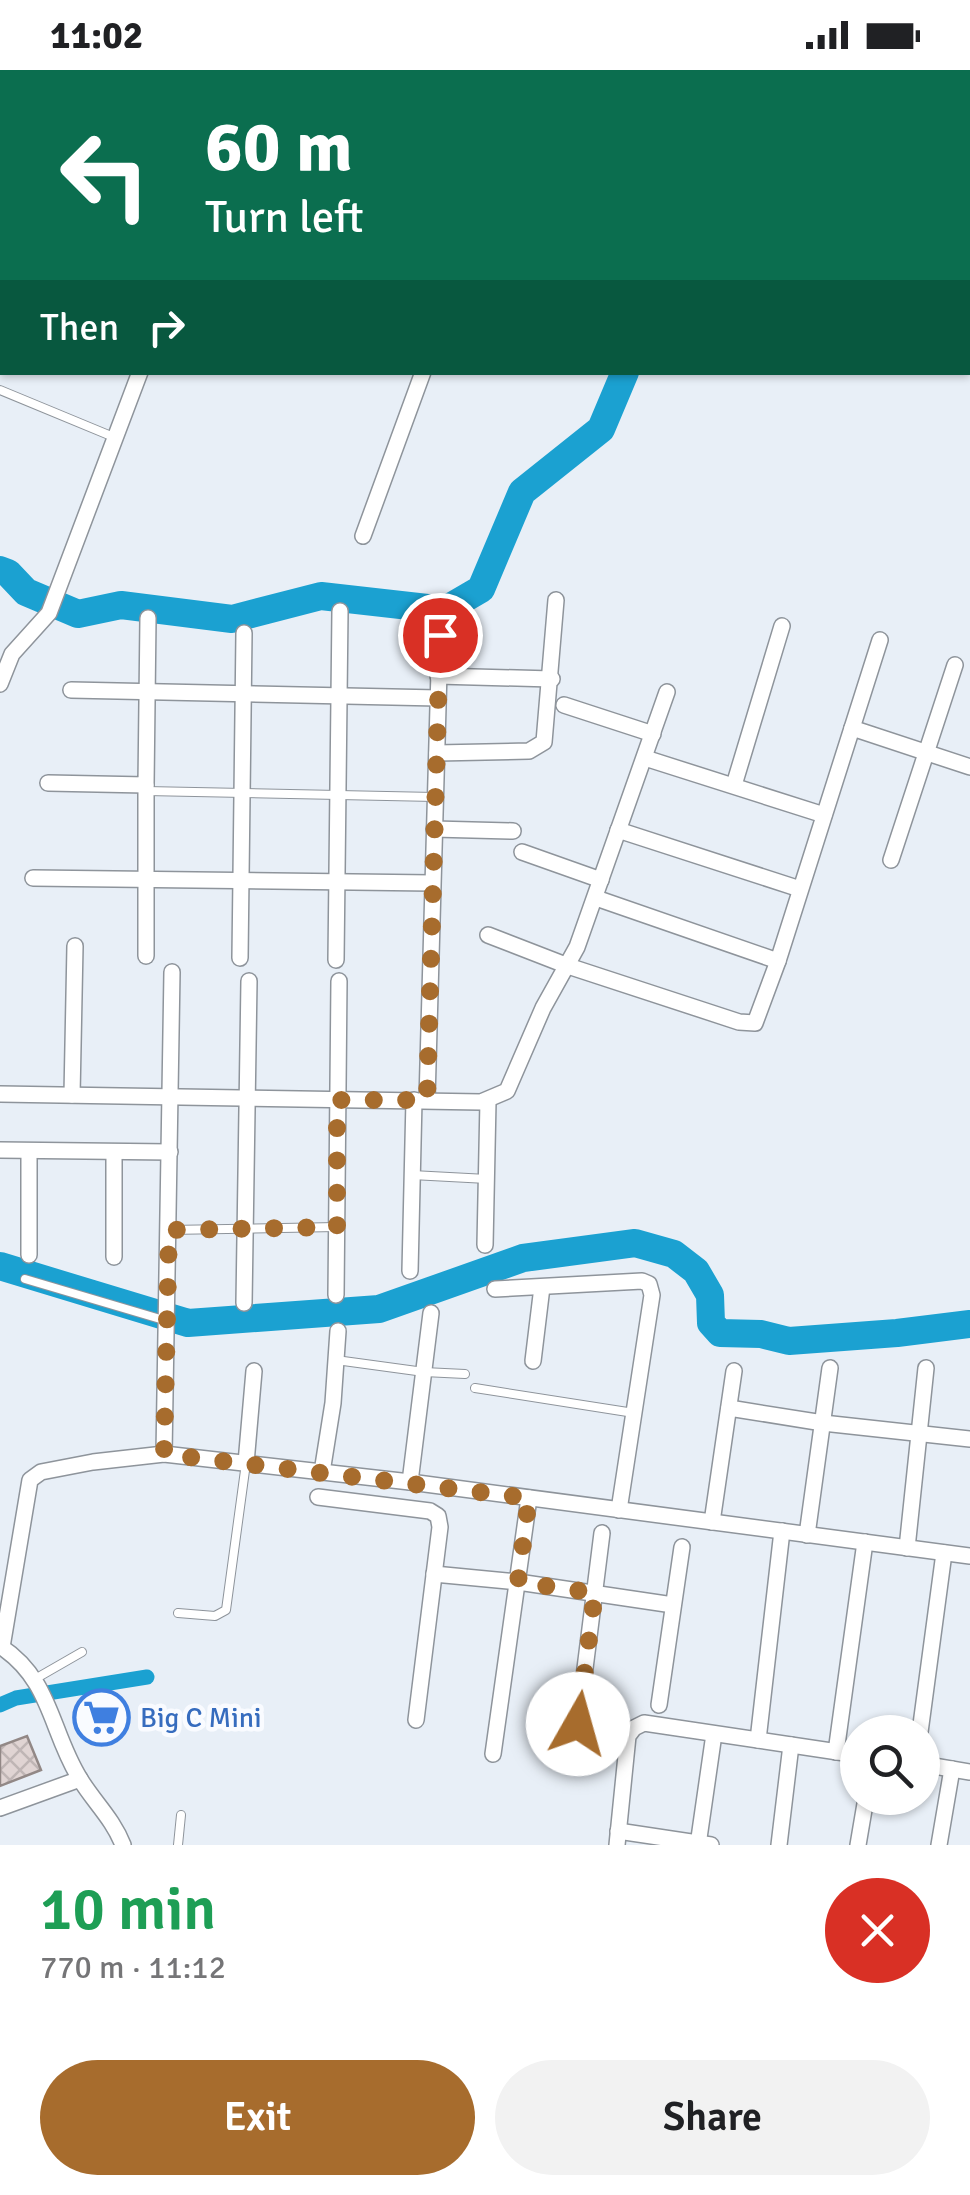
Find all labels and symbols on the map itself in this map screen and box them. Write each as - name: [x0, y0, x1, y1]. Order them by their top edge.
- pin: [398, 593, 483, 678]
- position arrow: [526, 1672, 630, 1776]
- supermarket icon: Big C Mini: [71, 1688, 131, 1748]
- place label: Big C Mini: [140, 1701, 262, 1735]

